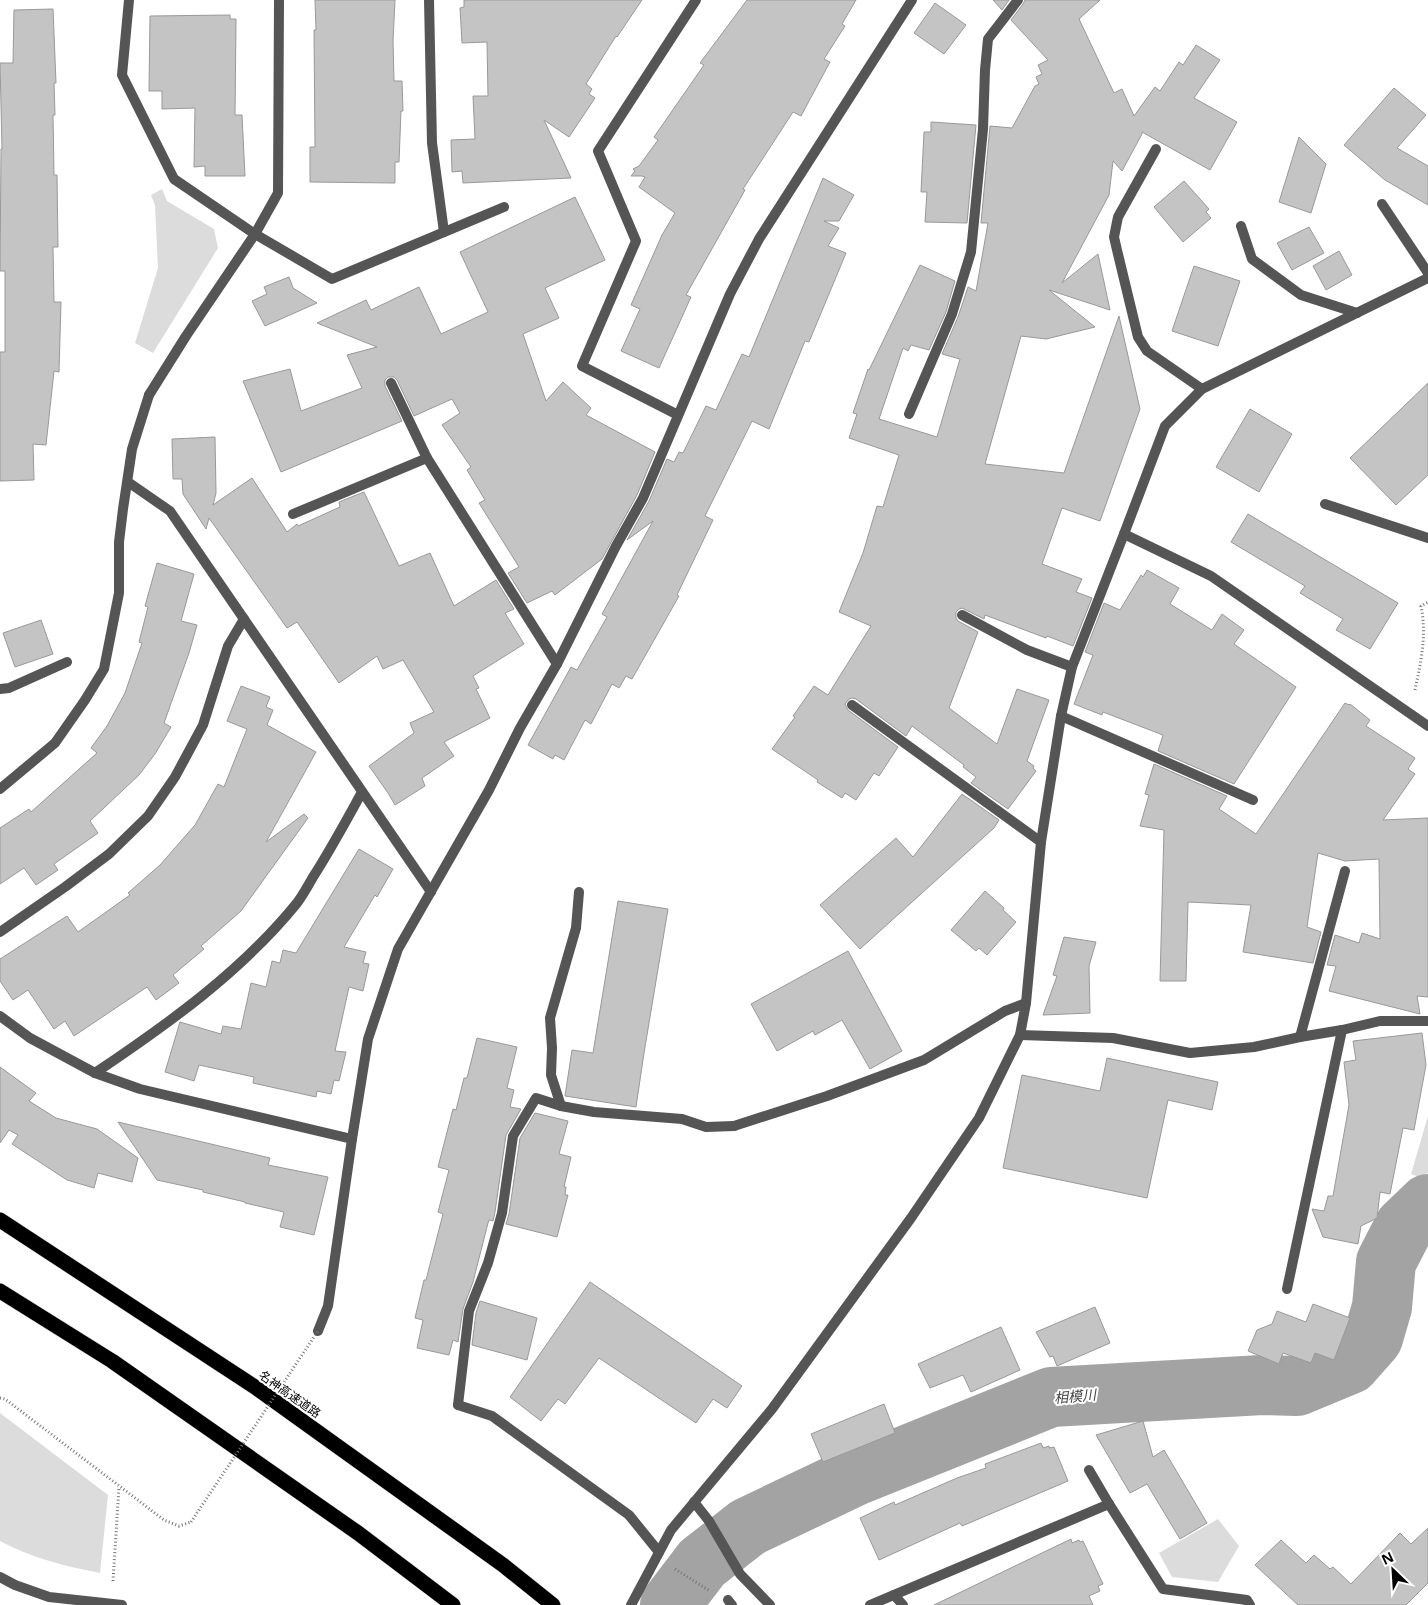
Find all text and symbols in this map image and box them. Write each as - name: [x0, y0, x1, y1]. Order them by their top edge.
- street label: 名神高速道路: [256, 1366, 324, 1422]
- water label: 相模川: [1053, 1385, 1099, 1407]
- north arrow: [1368, 1545, 1418, 1595]
- text: N: [1378, 1547, 1396, 1569]

